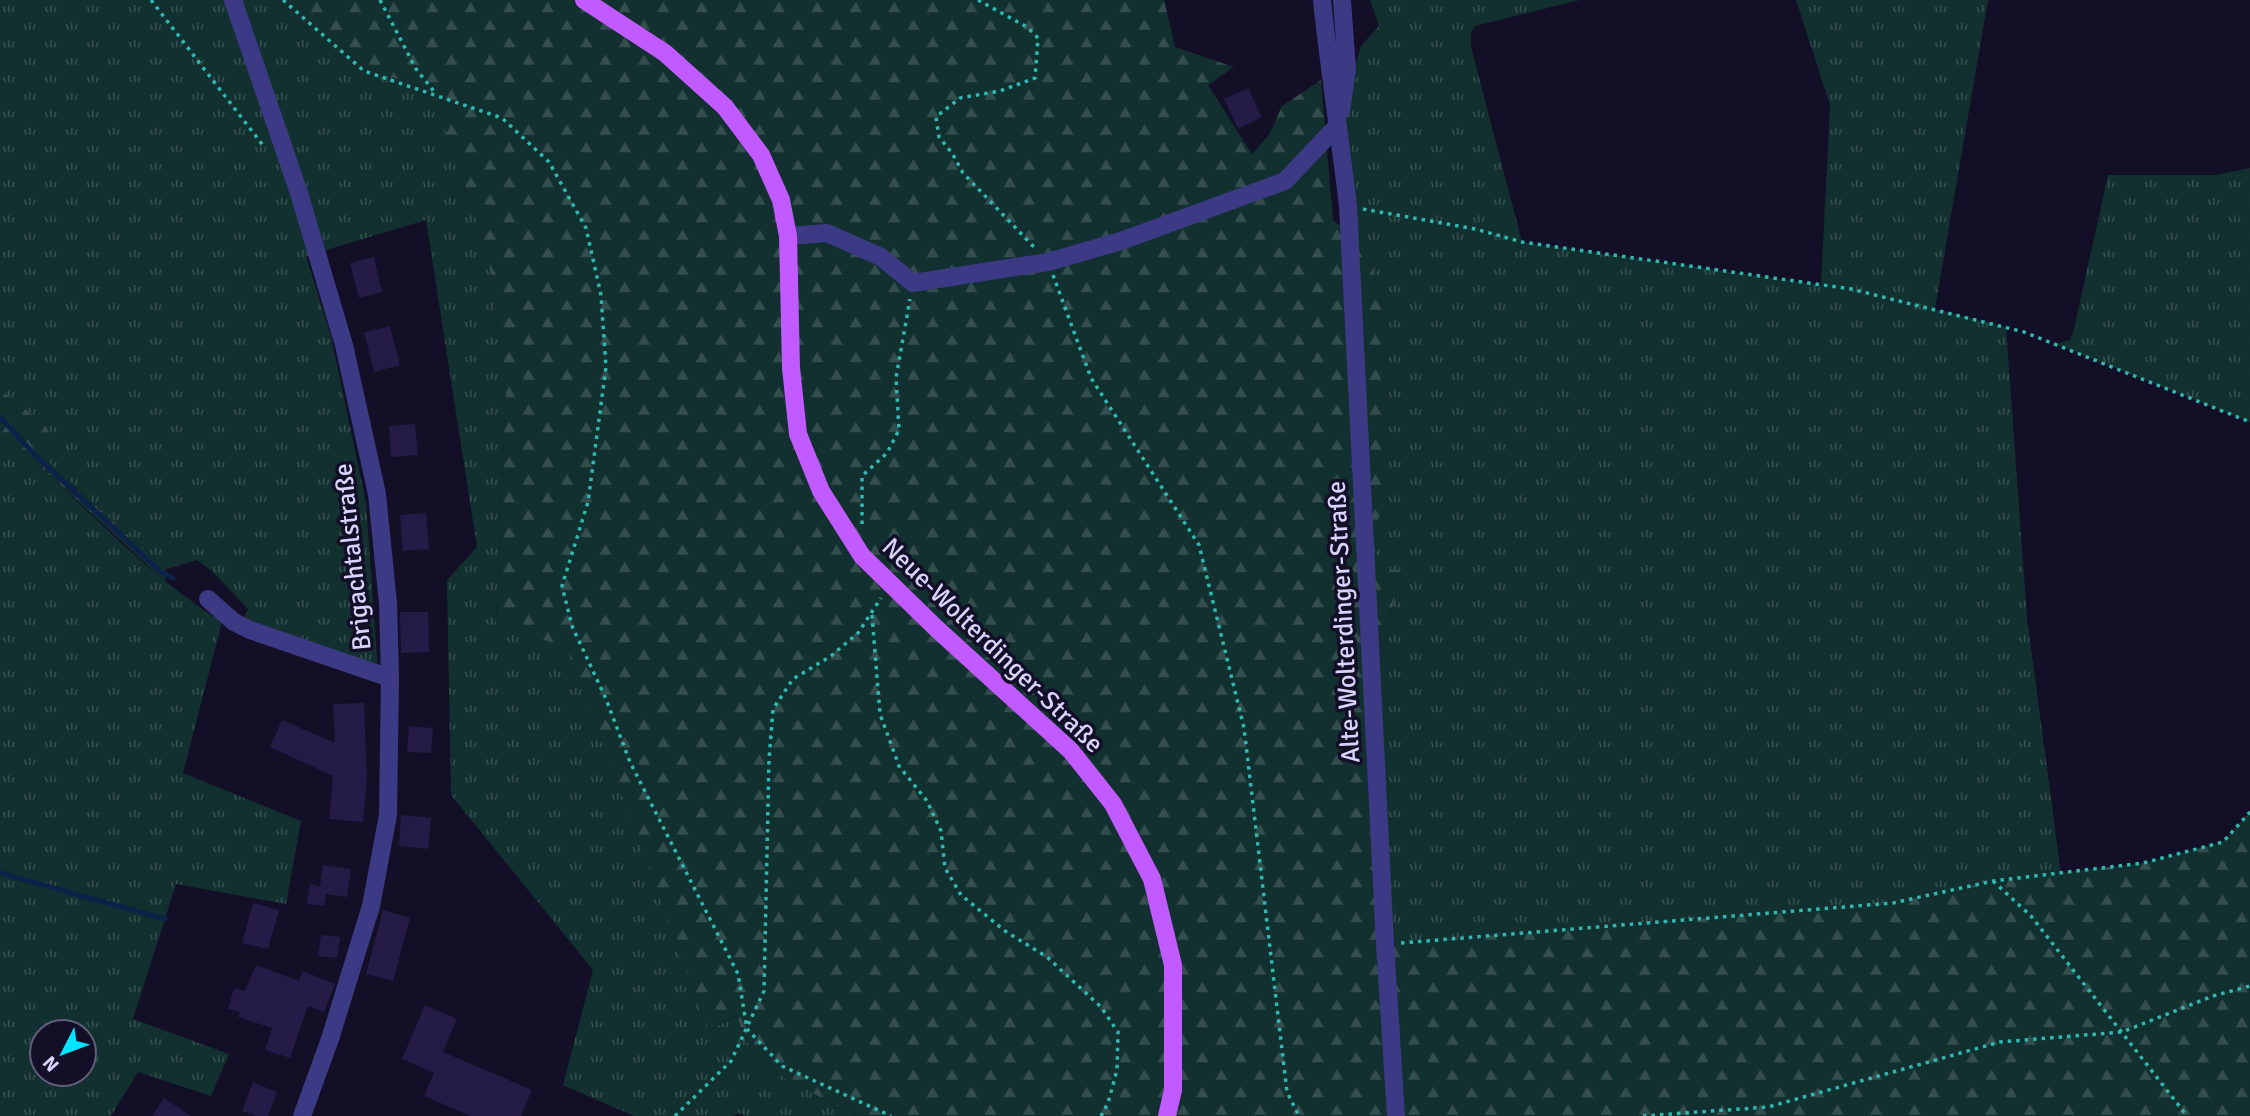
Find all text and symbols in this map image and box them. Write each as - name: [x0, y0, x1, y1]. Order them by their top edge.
- street label: Brigachtalstraße: [327, 462, 379, 652]
- street label: Alte-Wolterdinger-Straße: [1321, 480, 1367, 764]
- street label: Neue-Wolterdinger-Straße: [875, 531, 1110, 760]
- north arrow: [28, 1018, 98, 1088]
- text: N: [38, 1051, 64, 1077]

